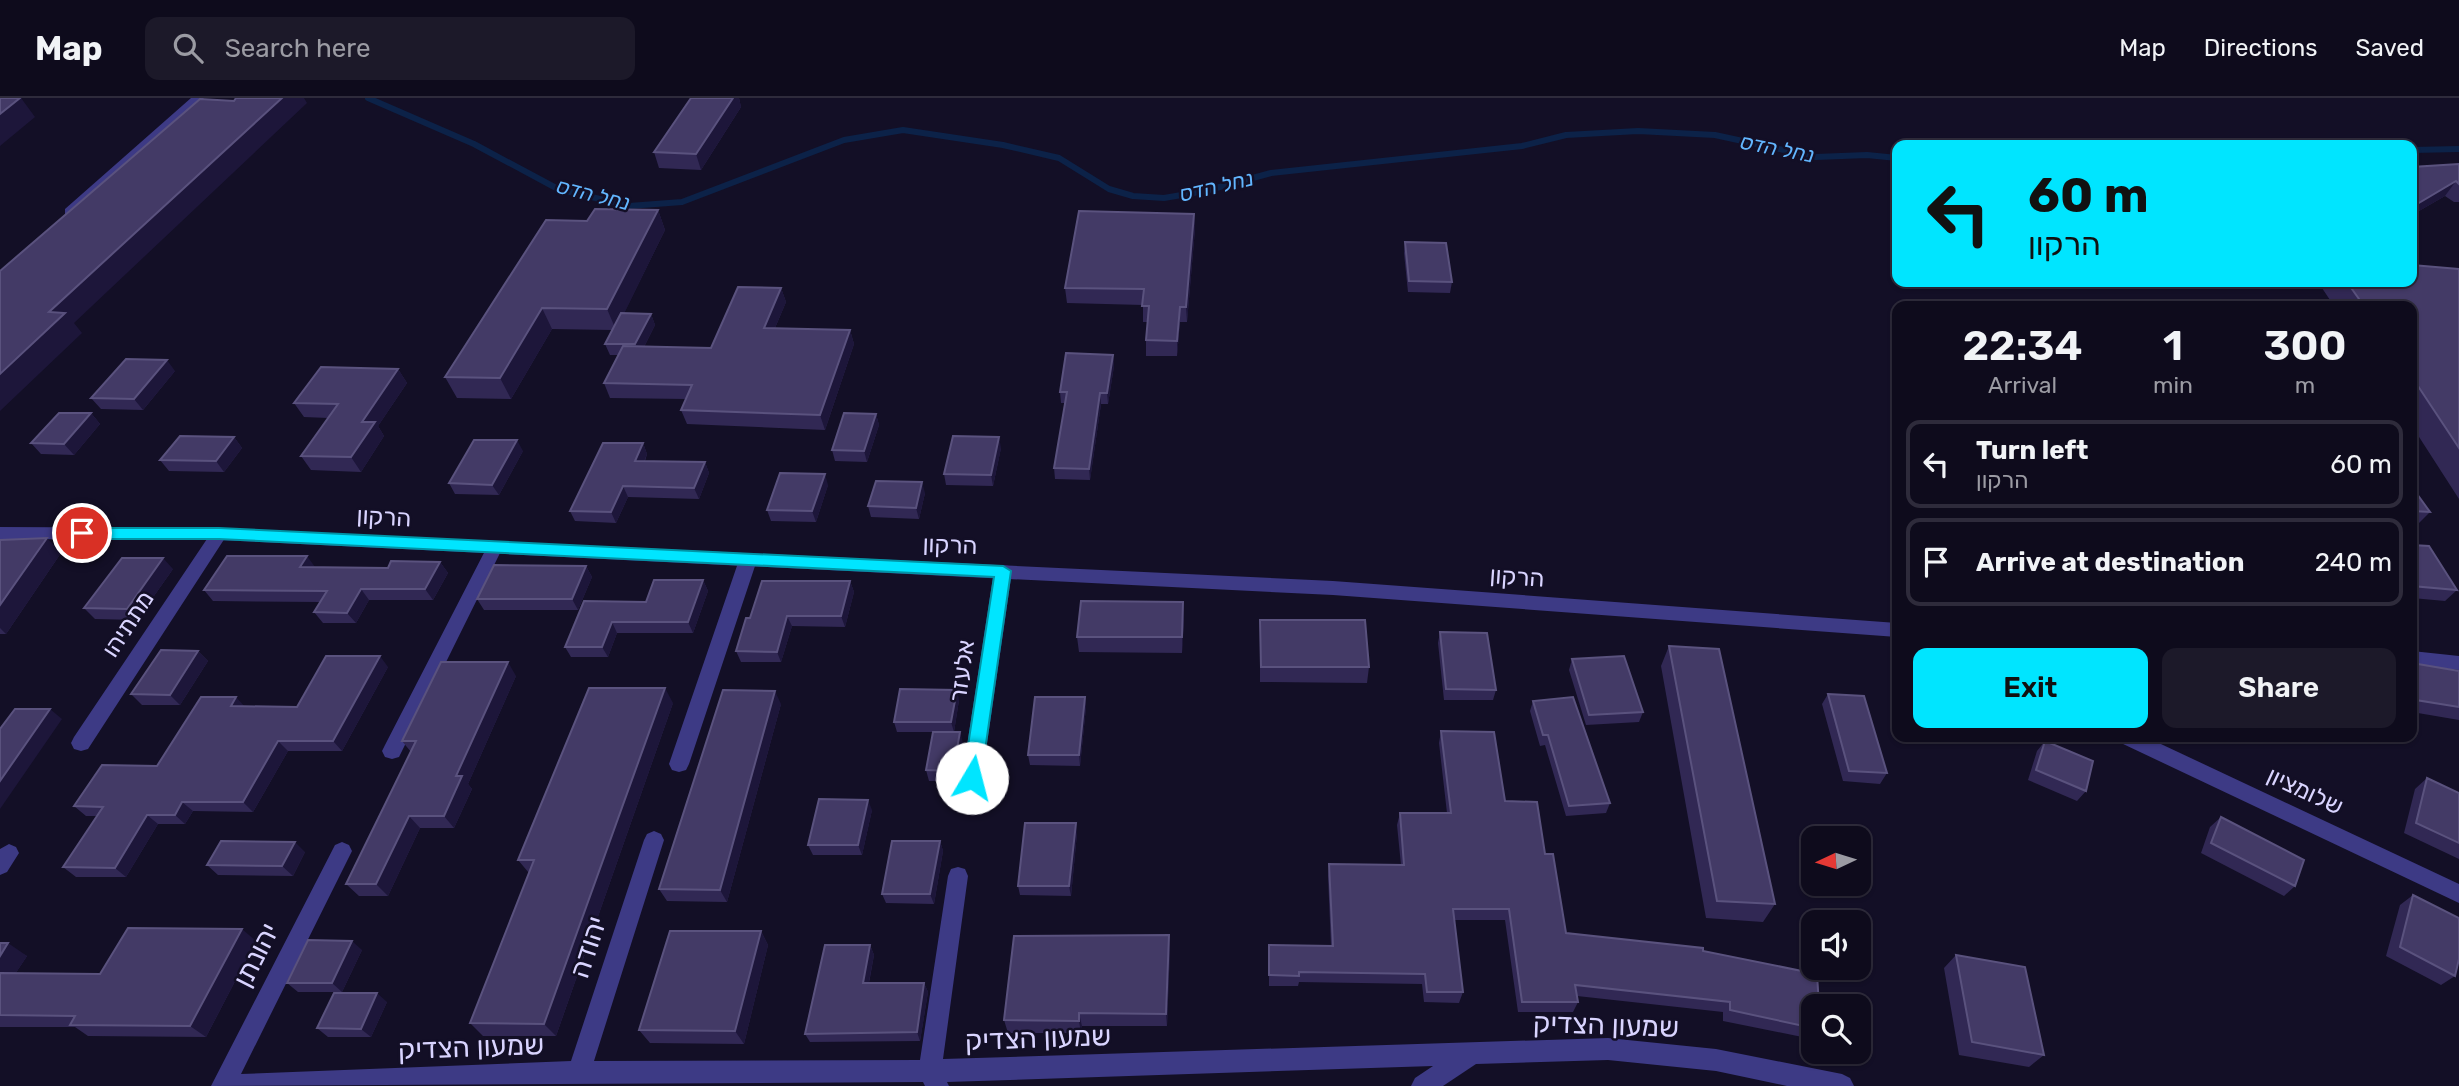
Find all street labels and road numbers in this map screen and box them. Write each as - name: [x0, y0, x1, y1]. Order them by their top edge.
- street label: הרקון: [356, 502, 412, 532]
- street label: הרקון: [922, 530, 978, 560]
- street label: הרקון: [1489, 561, 1545, 593]
- street label: מתתיהו: [96, 586, 160, 662]
- street label: אלעזר: [944, 638, 980, 704]
- street label: שלומציון: [2262, 761, 2348, 821]
- street label: יהודה: [563, 912, 613, 982]
- street label: יהונתן: [226, 917, 286, 993]
- street label: שמעון הצדיק: [1532, 1006, 1680, 1044]
- street label: שמעון הצדיק: [964, 1019, 1112, 1057]
- street label: שמעון הצדיק: [397, 1028, 545, 1066]

